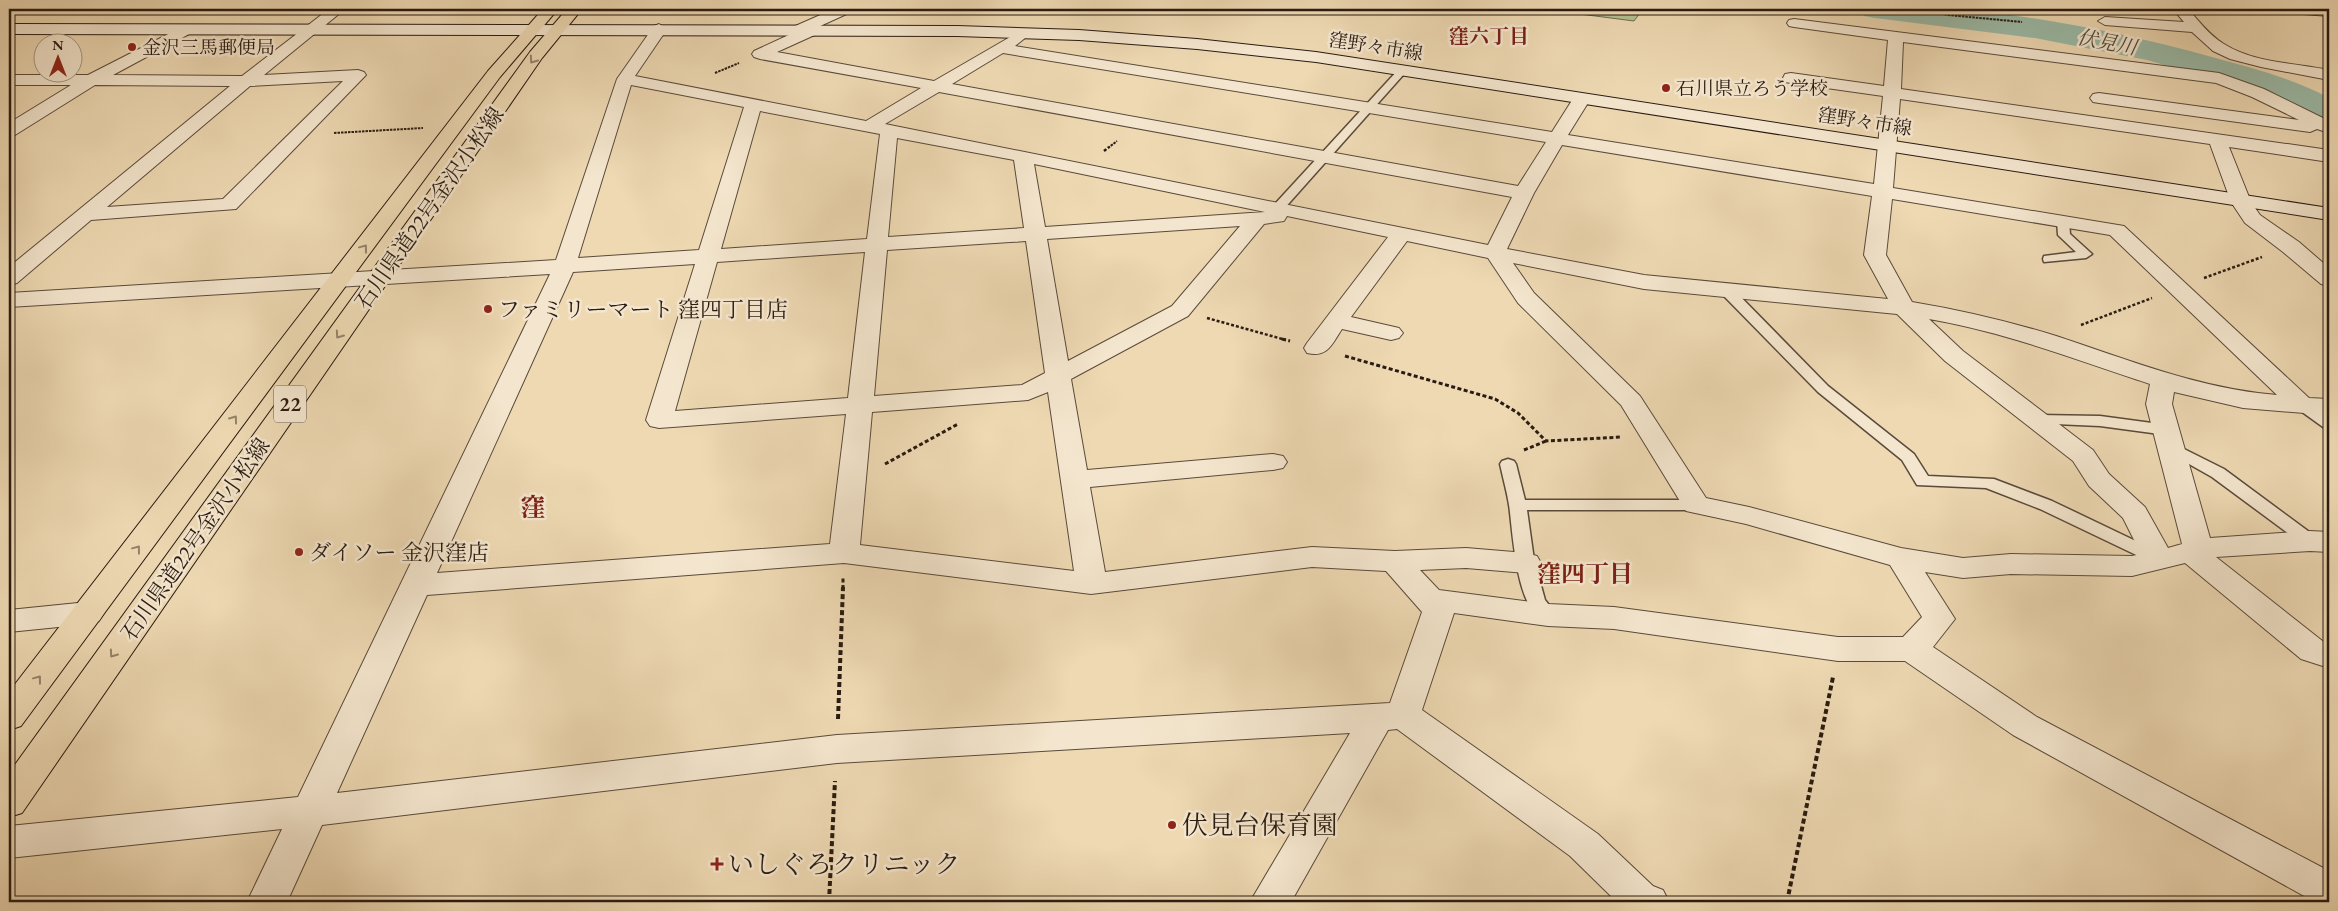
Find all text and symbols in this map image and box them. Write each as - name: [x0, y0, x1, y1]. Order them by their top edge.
- district label: 窪六丁目: [1449, 23, 1529, 49]
- water label: 伏見川: [2075, 24, 2141, 61]
- street label: 窪野々市線: [1327, 27, 1425, 66]
- north arrow: [32, 32, 82, 82]
- place label: 金沢三馬郵便局: [142, 35, 275, 60]
- text: N: [52, 36, 64, 54]
- marker: 金沢三馬郵便局: [126, 41, 138, 53]
- one-way arrow: [530, 54, 539, 63]
- place label: 石川県立ろう学校: [1676, 76, 1828, 101]
- marker: 石川県立ろう学校: [1660, 82, 1672, 94]
- street label: 石川県道22号金沢小松線: [348, 101, 510, 315]
- street label: 窪野々市線: [1816, 102, 1914, 141]
- one-way arrow: [358, 244, 367, 254]
- place label: ファミリーマート 窪四丁目店: [498, 295, 788, 324]
- marker: ファミリーマート 窪四丁目店: [482, 303, 494, 315]
- one-way arrow: [335, 330, 345, 339]
- road number: 22: [274, 386, 306, 422]
- one-way arrow: [228, 415, 237, 425]
- street label: 石川県道22号金沢小松線: [114, 432, 276, 646]
- district label: 窪: [520, 491, 546, 523]
- place label: ダイソー 金沢窪店: [309, 538, 489, 567]
- one-way arrow: [131, 546, 139, 555]
- marker: ダイソー 金沢窪店: [293, 546, 305, 558]
- district label: 窪四丁目: [1537, 558, 1633, 589]
- one-way arrow: [110, 648, 119, 658]
- one-way arrow: [32, 675, 41, 685]
- place label: 伏見台保育園: [1182, 808, 1338, 842]
- marker: 伏見台保育園: [1166, 819, 1178, 831]
- place label: いしぐろクリニック: [728, 847, 960, 881]
- marker: いしぐろクリニック: [710, 857, 724, 871]

